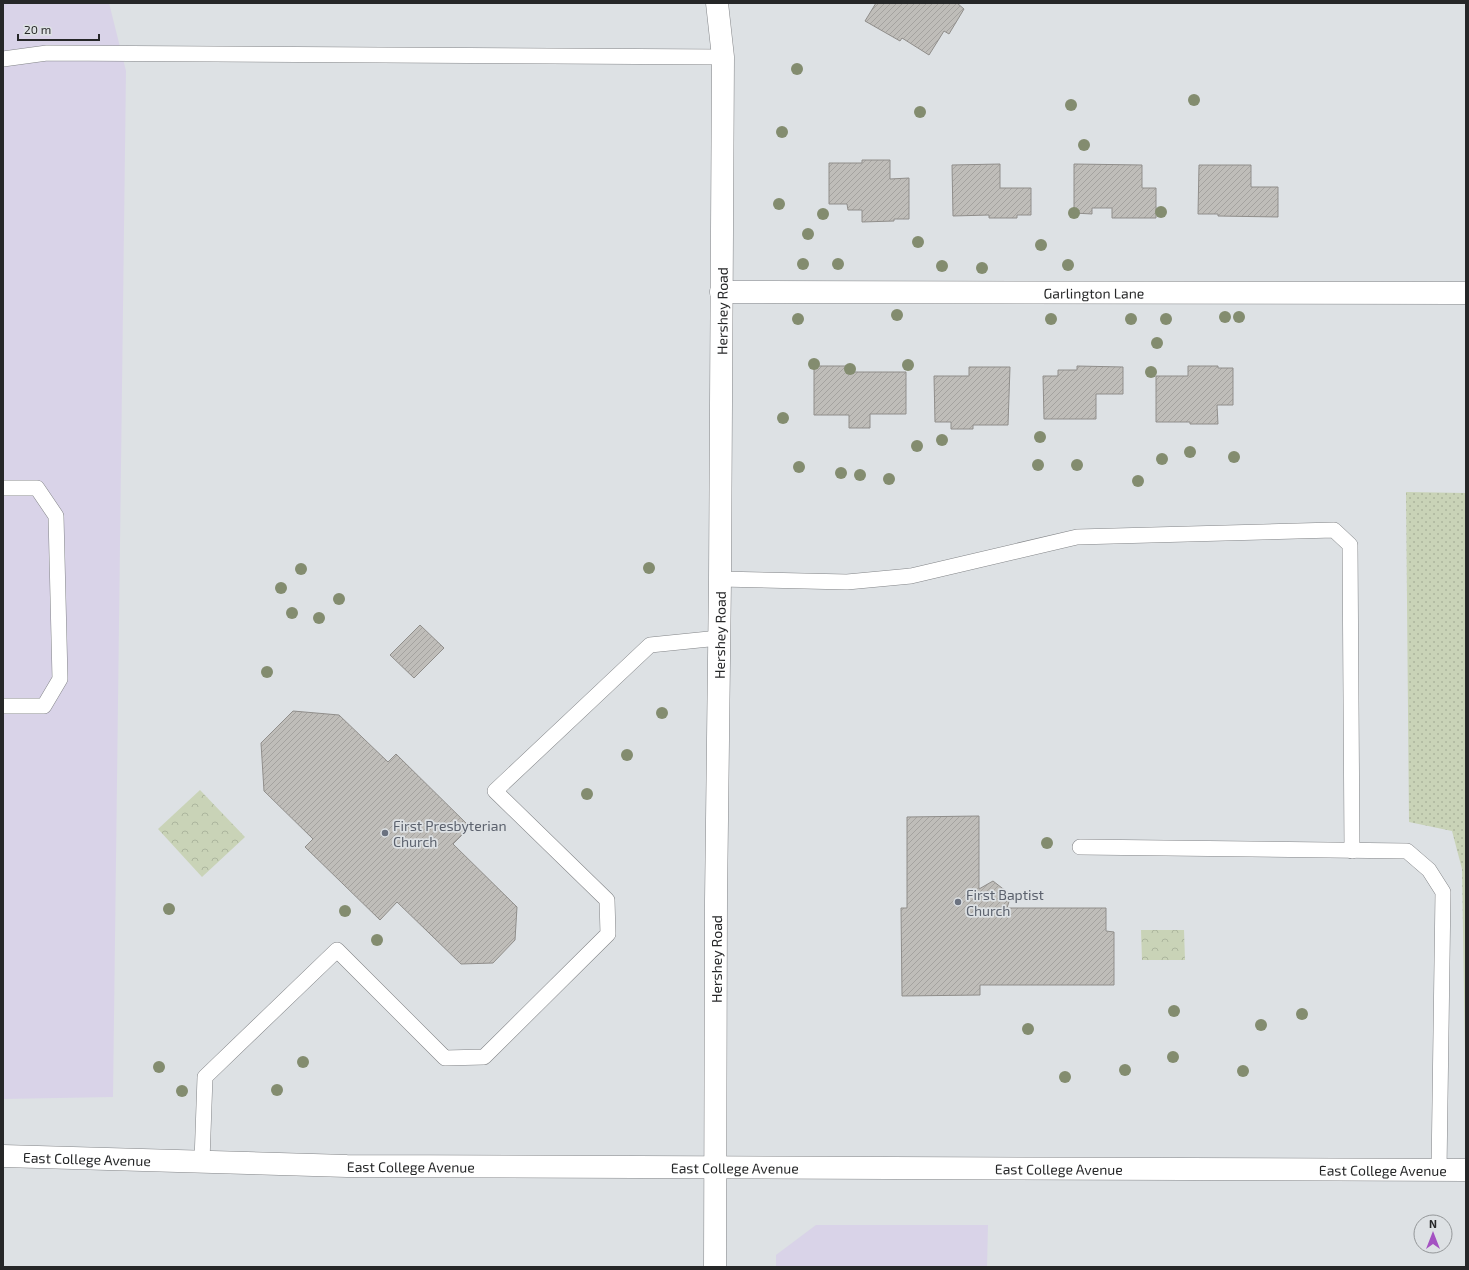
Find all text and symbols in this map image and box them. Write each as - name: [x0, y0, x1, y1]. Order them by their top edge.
- scale bar: [18, 16, 99, 42]
- text: 20 m: [24, 22, 51, 36]
- street label: Hershey Road: [713, 267, 730, 355]
- street label: Garlington Lane: [1044, 284, 1144, 301]
- street label: Hershey Road: [710, 591, 728, 679]
- place label: First Presbyterian Church: [393, 817, 507, 850]
- marker: First Presbyterian Church: [380, 828, 390, 838]
- place label: First Baptist Church: [966, 886, 1044, 919]
- marker: First Baptist Church: [953, 897, 963, 907]
- street label: Hershey Road: [707, 915, 724, 1003]
- street label: East College Avenue: [23, 1148, 151, 1169]
- street label: East College Avenue: [347, 1157, 475, 1175]
- street label: East College Avenue: [671, 1159, 799, 1176]
- street label: East College Avenue: [995, 1160, 1123, 1177]
- street label: East College Avenue: [1319, 1161, 1447, 1178]
- north arrow: [1413, 1214, 1453, 1254]
- text: N: [1429, 1217, 1437, 1230]

